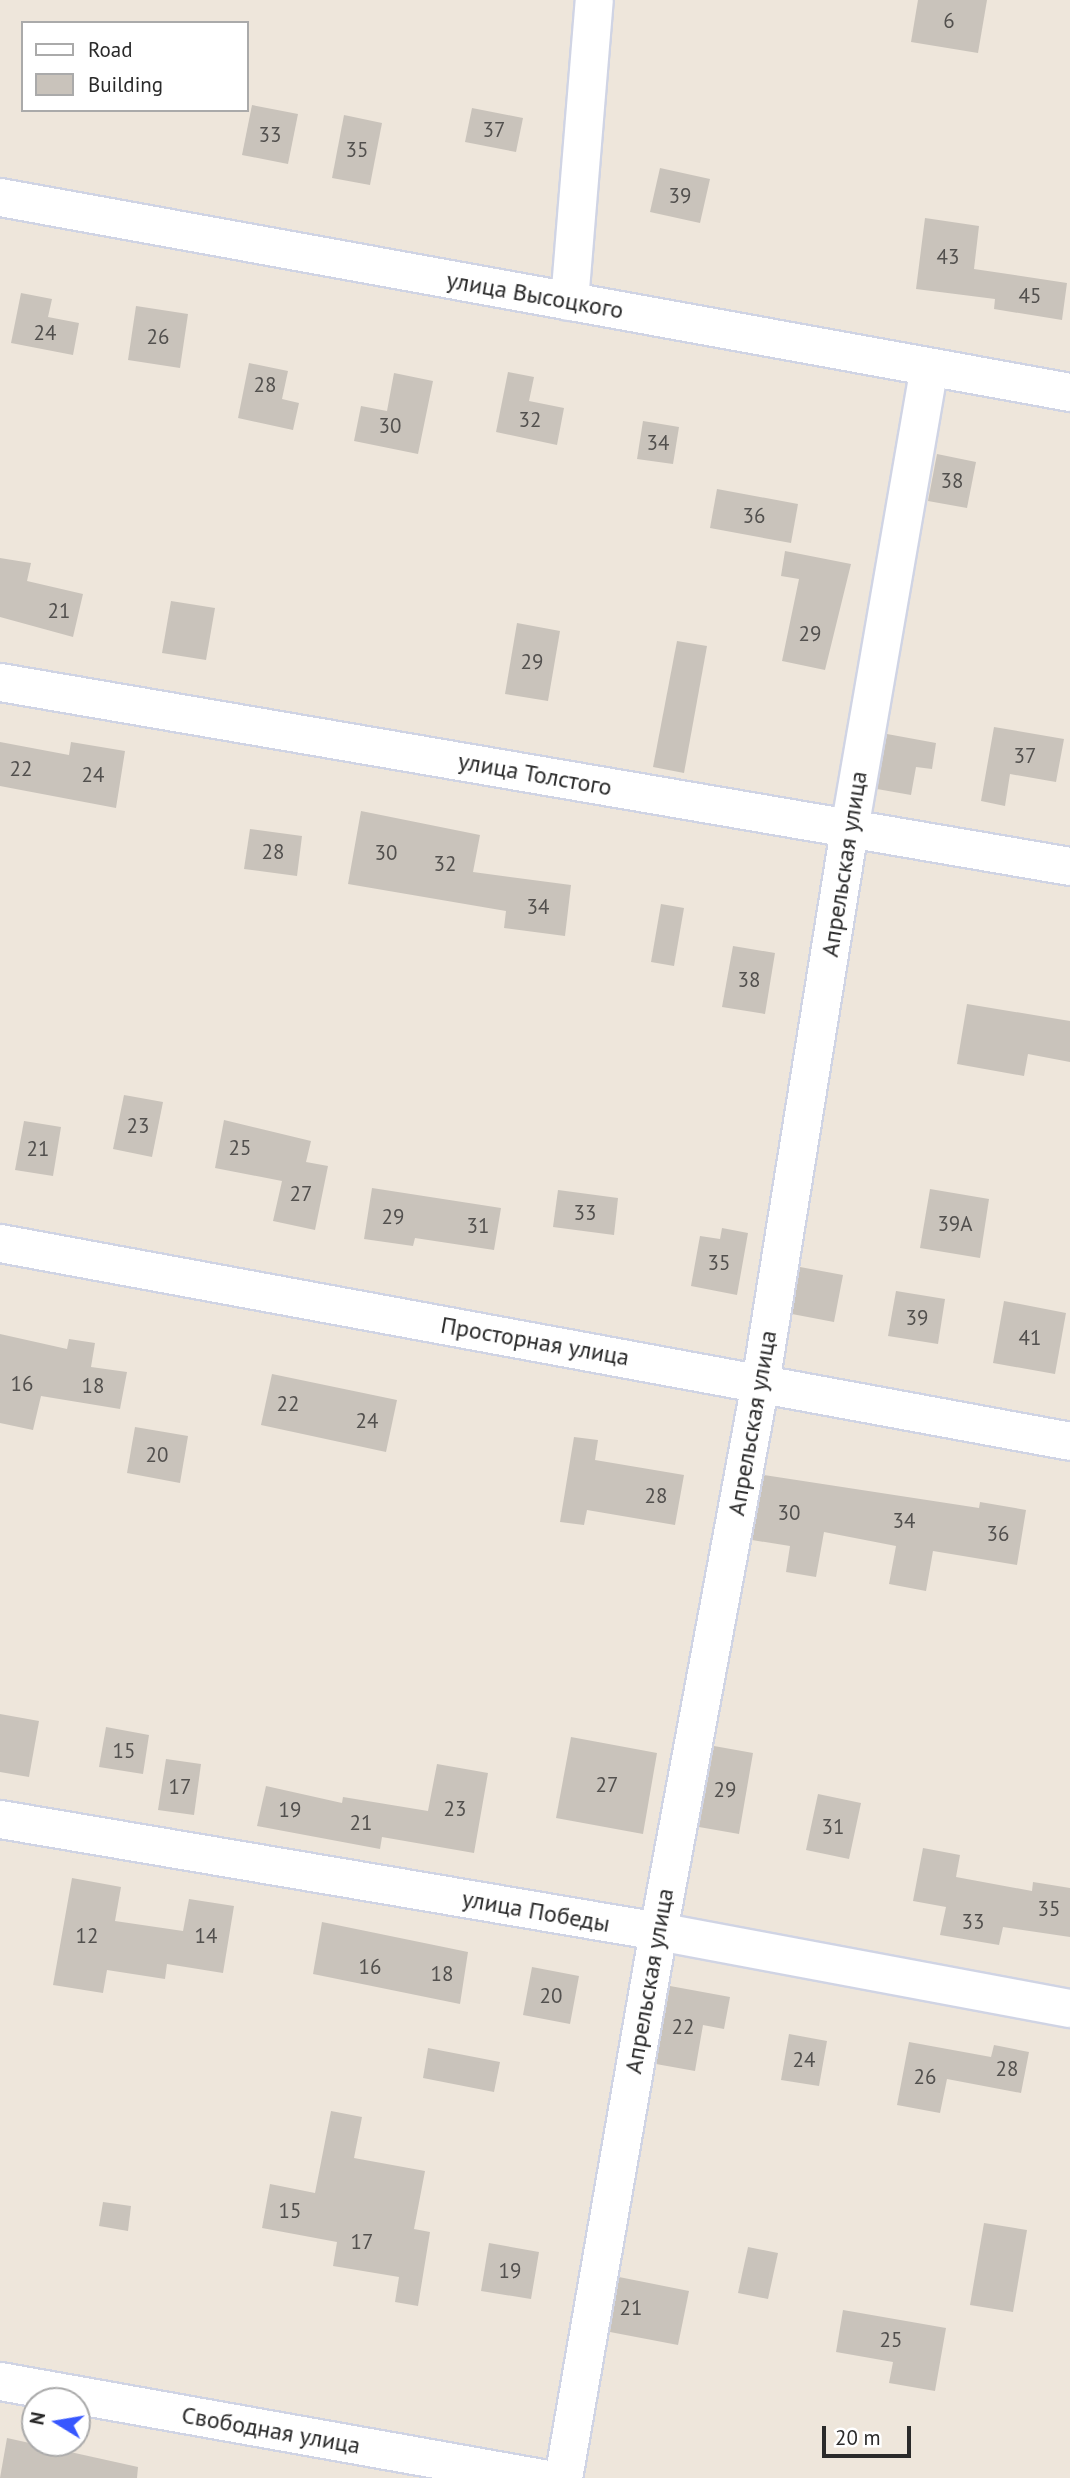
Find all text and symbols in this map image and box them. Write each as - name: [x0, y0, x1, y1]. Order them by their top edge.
- house number: 6: [943, 8, 955, 34]
- legend: [21, 21, 248, 112]
- text: Road: [88, 36, 132, 63]
- text: Building: [88, 71, 163, 98]
- house number: 37: [483, 117, 505, 143]
- house number: 33: [259, 122, 281, 148]
- house number: 35: [346, 137, 368, 163]
- house number: 39: [669, 183, 691, 209]
- house number: 43: [937, 244, 959, 270]
- street label: улица Высоцкого: [444, 265, 626, 325]
- house number: 45: [1019, 283, 1041, 309]
- house number: 24: [34, 320, 56, 346]
- house number: 26: [147, 324, 169, 350]
- house number: 28: [254, 372, 276, 398]
- house number: 32: [519, 407, 541, 433]
- house number: 30: [379, 413, 401, 439]
- house number: 34: [647, 430, 669, 456]
- house number: 38: [941, 468, 963, 494]
- house number: 36: [743, 503, 765, 529]
- house number: 21: [48, 598, 70, 624]
- house number: 29: [799, 621, 821, 647]
- house number: 29: [521, 649, 543, 675]
- house number: 37: [1014, 743, 1036, 769]
- street label: улица Толстого: [456, 746, 614, 802]
- house number: 22: [10, 756, 32, 782]
- house number: 24: [82, 762, 104, 788]
- street label: Апрельская улица: [815, 769, 873, 959]
- house number: 28: [262, 839, 284, 865]
- house number: 30: [375, 840, 397, 866]
- house number: 32: [434, 851, 456, 877]
- house number: 34: [527, 894, 549, 920]
- house number: 38: [738, 967, 760, 993]
- house number: 23: [127, 1113, 149, 1139]
- house number: 25: [229, 1135, 251, 1161]
- house number: 21: [27, 1136, 49, 1162]
- house number: 27: [290, 1181, 312, 1207]
- house number: 33: [574, 1200, 596, 1226]
- house number: 29: [382, 1204, 404, 1230]
- house number: 39А: [937, 1211, 973, 1237]
- house number: 31: [467, 1213, 489, 1239]
- house number: 35: [708, 1250, 730, 1276]
- house number: 39: [906, 1305, 928, 1331]
- street label: Просторная улица: [439, 1310, 631, 1372]
- house number: 41: [1019, 1325, 1041, 1351]
- street label: Апрельская улица: [722, 1328, 782, 1518]
- house number: 16: [11, 1371, 33, 1397]
- house number: 18: [82, 1373, 104, 1399]
- house number: 22: [277, 1391, 299, 1417]
- house number: 24: [356, 1408, 378, 1434]
- house number: 20: [146, 1442, 168, 1468]
- house number: 28: [645, 1483, 667, 1509]
- house number: 30: [778, 1500, 800, 1526]
- house number: 34: [893, 1508, 915, 1534]
- house number: 36: [987, 1521, 1009, 1547]
- house number: 15: [113, 1738, 135, 1764]
- house number: 27: [596, 1772, 618, 1798]
- house number: 17: [169, 1774, 191, 1800]
- house number: 29: [714, 1777, 736, 1803]
- house number: 23: [444, 1796, 466, 1822]
- house number: 19: [279, 1797, 301, 1823]
- house number: 21: [350, 1810, 372, 1836]
- house number: 31: [822, 1814, 844, 1840]
- street label: улица Победы: [460, 1884, 612, 1938]
- street label: Апрельская улица: [619, 1886, 679, 2076]
- house number: 35: [1038, 1896, 1060, 1922]
- house number: 33: [962, 1909, 984, 1935]
- house number: 12: [76, 1923, 98, 1949]
- house number: 14: [195, 1923, 217, 1949]
- house number: 16: [359, 1954, 381, 1980]
- house number: 18: [431, 1961, 453, 1987]
- house number: 20: [540, 1983, 562, 2009]
- house number: 22: [672, 2014, 694, 2040]
- house number: 24: [793, 2047, 815, 2073]
- house number: 28: [996, 2056, 1018, 2082]
- house number: 26: [914, 2064, 936, 2090]
- house number: 15: [279, 2198, 301, 2224]
- house number: 17: [351, 2229, 373, 2255]
- house number: 19: [499, 2258, 521, 2284]
- house number: 21: [620, 2295, 642, 2321]
- house number: 25: [880, 2327, 902, 2353]
- north arrow: [21, 2387, 91, 2457]
- street label: Свободная улица: [179, 2400, 363, 2460]
- text: N: [24, 2410, 50, 2427]
- scale bar: [825, 2412, 914, 2456]
- text: 20 m: [835, 2424, 881, 2451]

